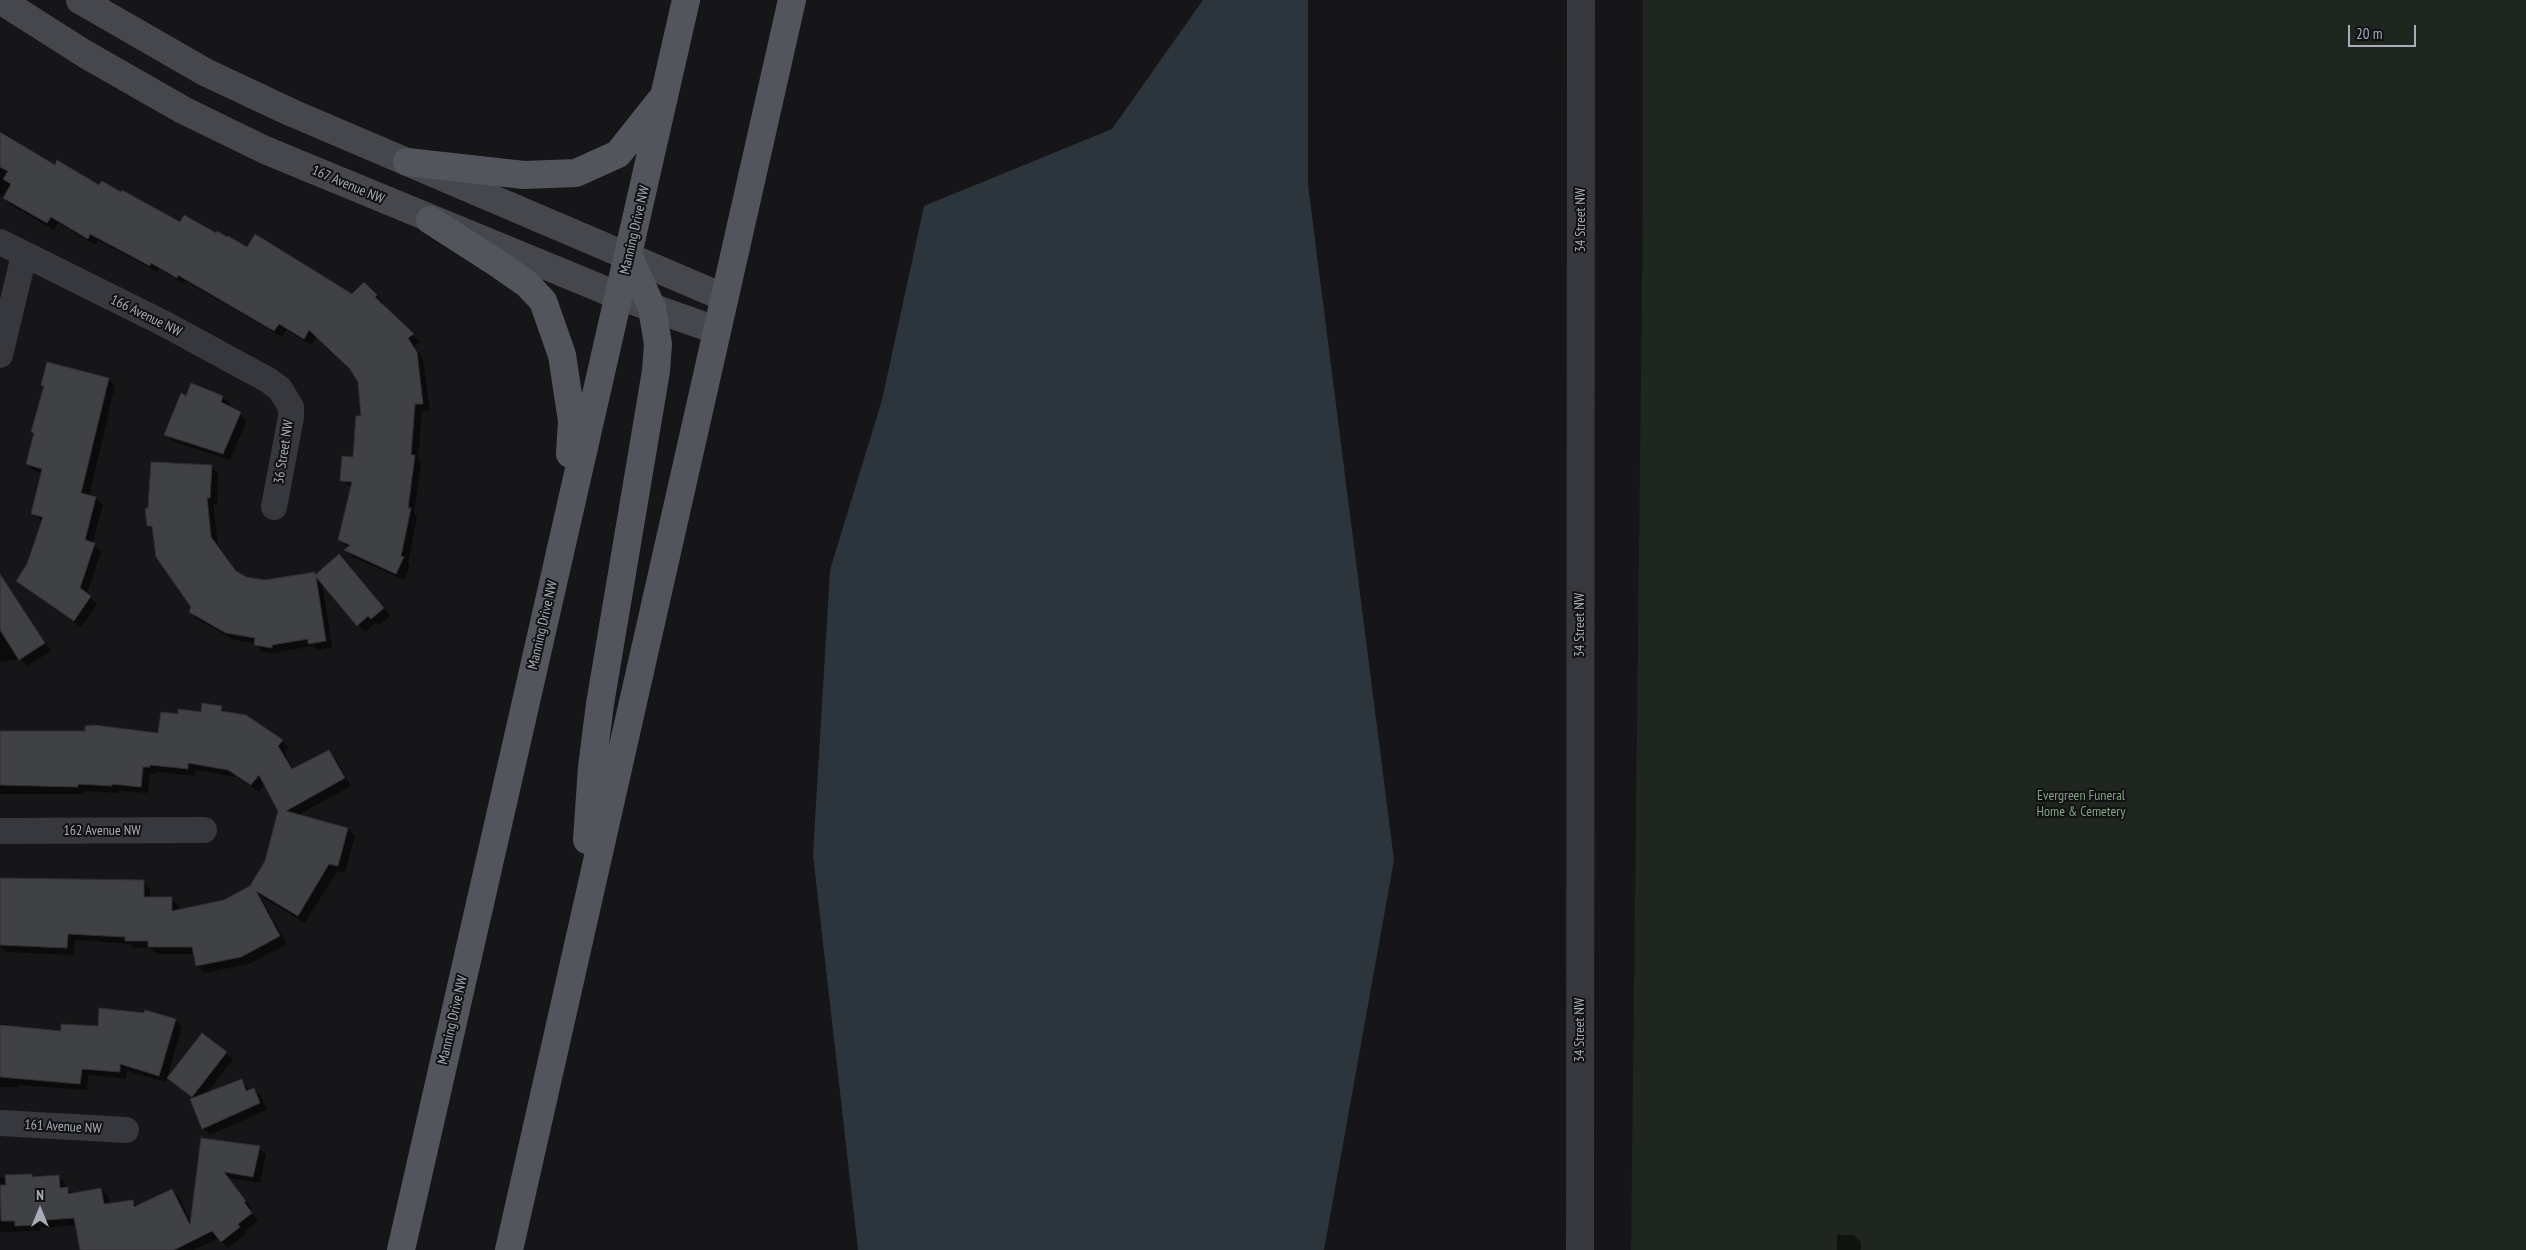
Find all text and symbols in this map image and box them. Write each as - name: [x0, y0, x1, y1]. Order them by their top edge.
- scale bar: [2351, 15, 2418, 47]
- text: 20 m: [2356, 24, 2382, 43]
- street label: 167 Avenue NW: [309, 162, 387, 208]
- street label: Manning Drive NW: [617, 184, 653, 276]
- street label: 34 Street NW: [1573, 188, 1589, 252]
- street label: 166 Avenue NW: [108, 292, 184, 340]
- street label: 36 Street NW: [271, 419, 297, 485]
- street label: Manning Drive NW: [525, 579, 561, 671]
- street label: 34 Street NW: [1572, 593, 1588, 657]
- park label: Evergreen Funeral Home & Cemetery: [2037, 788, 2125, 820]
- street label: 162 Avenue NW: [63, 823, 141, 839]
- street label: Manning Drive NW: [435, 974, 471, 1066]
- street label: 34 Street NW: [1572, 998, 1588, 1062]
- street label: 161 Avenue NW: [24, 1117, 102, 1137]
- north arrow: [15, 1185, 65, 1235]
- text: N: [36, 1186, 44, 1204]

